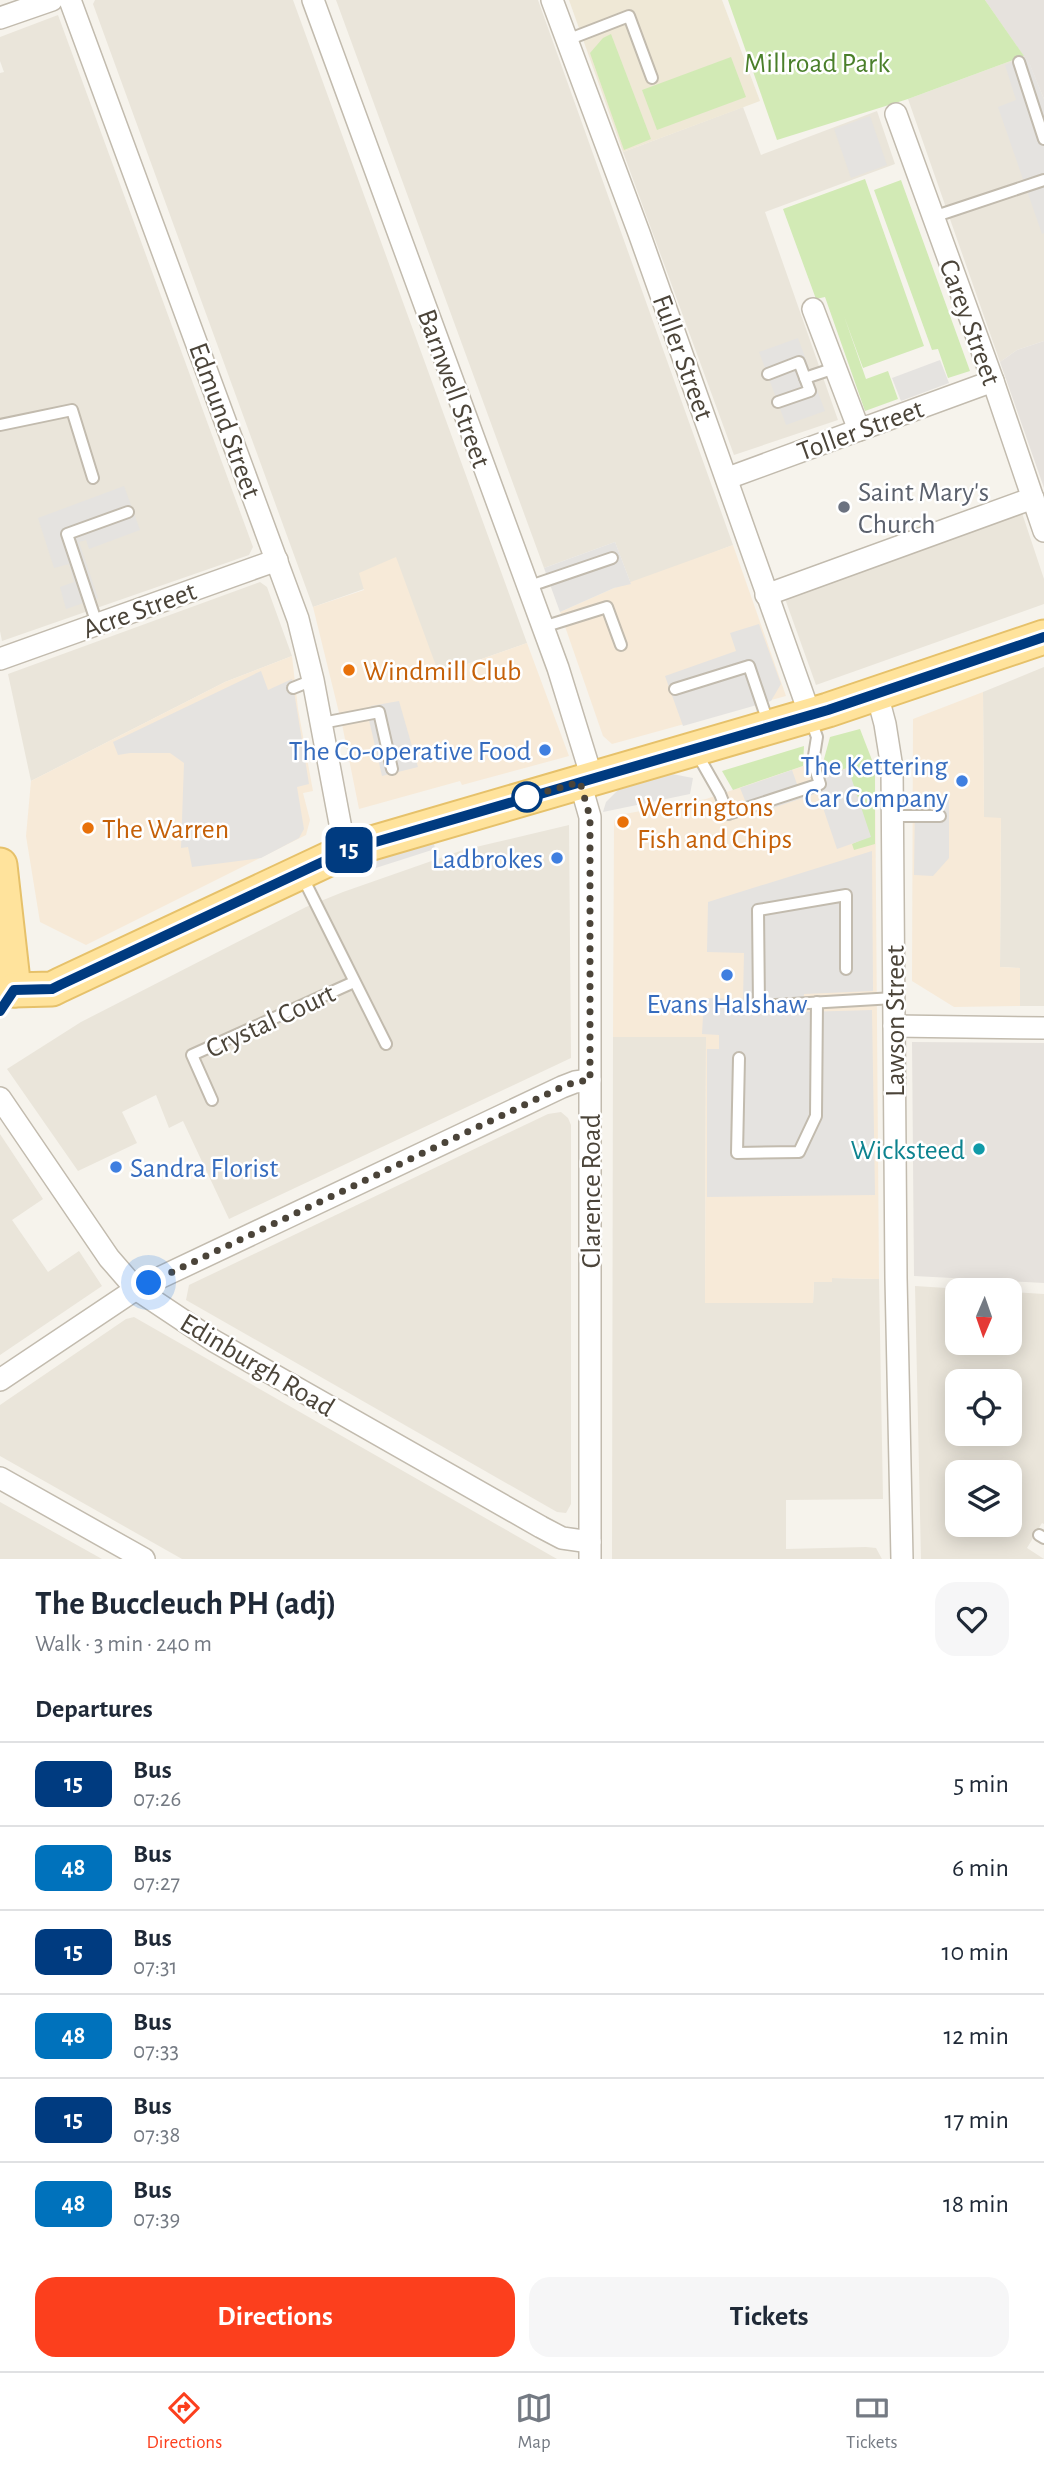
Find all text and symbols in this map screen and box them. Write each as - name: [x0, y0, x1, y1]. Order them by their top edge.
- park label: Millroad Park: [744, 50, 890, 78]
- street label: Carey Street: [933, 256, 1005, 389]
- street label: Fuller Street: [646, 291, 718, 424]
- street label: Barnwell Street: [412, 306, 495, 472]
- street label: Edmund Street: [183, 339, 265, 502]
- street label: Toller Street: [794, 395, 928, 467]
- place label: Saint Mary's Church: [858, 479, 989, 539]
- marker: Saint Mary's Church: [836, 499, 852, 515]
- street label: Acre Street: [79, 577, 200, 644]
- place label: Windmill Club: [363, 658, 522, 686]
- marker: Windmill Club: [341, 662, 357, 678]
- place label: The Co-operative Food: [289, 738, 531, 766]
- marker: The Co-operative Food: [537, 742, 553, 758]
- place label: The Kettering Car Company: [801, 753, 948, 813]
- marker: The Kettering Car Company: [954, 773, 970, 789]
- unlabelled marker: [512, 782, 542, 812]
- place label: Werringtons Fish and Chips: [637, 794, 792, 854]
- marker: Werringtons Fish and Chips: [615, 814, 631, 830]
- place label: The Warren: [102, 816, 229, 844]
- marker: The Warren: [80, 820, 96, 836]
- line badge: 15: [318, 827, 380, 873]
- text: 15: [339, 838, 359, 862]
- place label: Ladbrokes: [431, 846, 543, 874]
- marker: Ladbrokes: [549, 850, 565, 866]
- street label: Lawson Street: [882, 945, 910, 1097]
- marker: Evans Halshaw: [719, 967, 735, 983]
- street label: Crystal Court: [202, 980, 340, 1064]
- place label: Evans Halshaw: [647, 991, 808, 1019]
- street label: Clarence Road: [578, 1114, 606, 1268]
- place label: Wicksteed: [850, 1137, 965, 1165]
- marker: Wicksteed: [971, 1141, 987, 1157]
- place label: Sandra Florist: [130, 1155, 278, 1183]
- marker: Sandra Florist: [108, 1159, 124, 1175]
- your location: [131, 1265, 166, 1300]
- north arrow: [945, 1278, 1022, 1354]
- map controls: [945, 1278, 1022, 1537]
- street label: Edinburgh Road: [175, 1309, 339, 1423]
- button: locate: [945, 1369, 1022, 1446]
- button: layers: [945, 1460, 1022, 1537]
- button: heart: [935, 1582, 1009, 1656]
- text: The Buccleuch PH (adj): [35, 1588, 337, 1621]
- text: Walk · 3 min · 240 m: [35, 1633, 212, 1656]
- text: Departures: [35, 1696, 153, 1722]
- text: Bus: [133, 1757, 172, 1783]
- text: 5 min: [953, 1771, 1009, 1797]
- text: 15: [64, 1772, 83, 1796]
- text: 07:26: [133, 1788, 181, 1811]
- text: Bus: [133, 1841, 172, 1867]
- text: 6 min: [952, 1855, 1009, 1881]
- text: 48: [62, 1856, 85, 1880]
- text: 07:27: [133, 1872, 180, 1895]
- text: Bus: [133, 1925, 172, 1951]
- text: 10 min: [942, 1939, 1009, 1965]
- text: 15: [64, 1940, 83, 1964]
- text: 07:31: [133, 1956, 177, 1979]
- text: Bus: [133, 2009, 172, 2035]
- text: 12 min: [943, 2023, 1009, 2049]
- text: 48: [62, 2024, 85, 2048]
- text: 07:33: [133, 2040, 179, 2063]
- text: Bus: [133, 2093, 172, 2119]
- text: 17 min: [944, 2107, 1009, 2133]
- text: 15: [64, 2108, 83, 2132]
- text: 07:38: [133, 2124, 180, 2147]
- text: Bus: [133, 2177, 172, 2203]
- text: 18 min: [943, 2191, 1009, 2217]
- text: 48: [62, 2192, 85, 2216]
- text: 07:39: [133, 2208, 180, 2231]
- button: Directions: [35, 2277, 515, 2357]
- button: Tickets: [529, 2277, 1009, 2357]
- tab: Directions: [146, 2389, 222, 2454]
- tab: Map: [515, 2389, 553, 2454]
- tab: Tickets: [846, 2389, 898, 2454]

